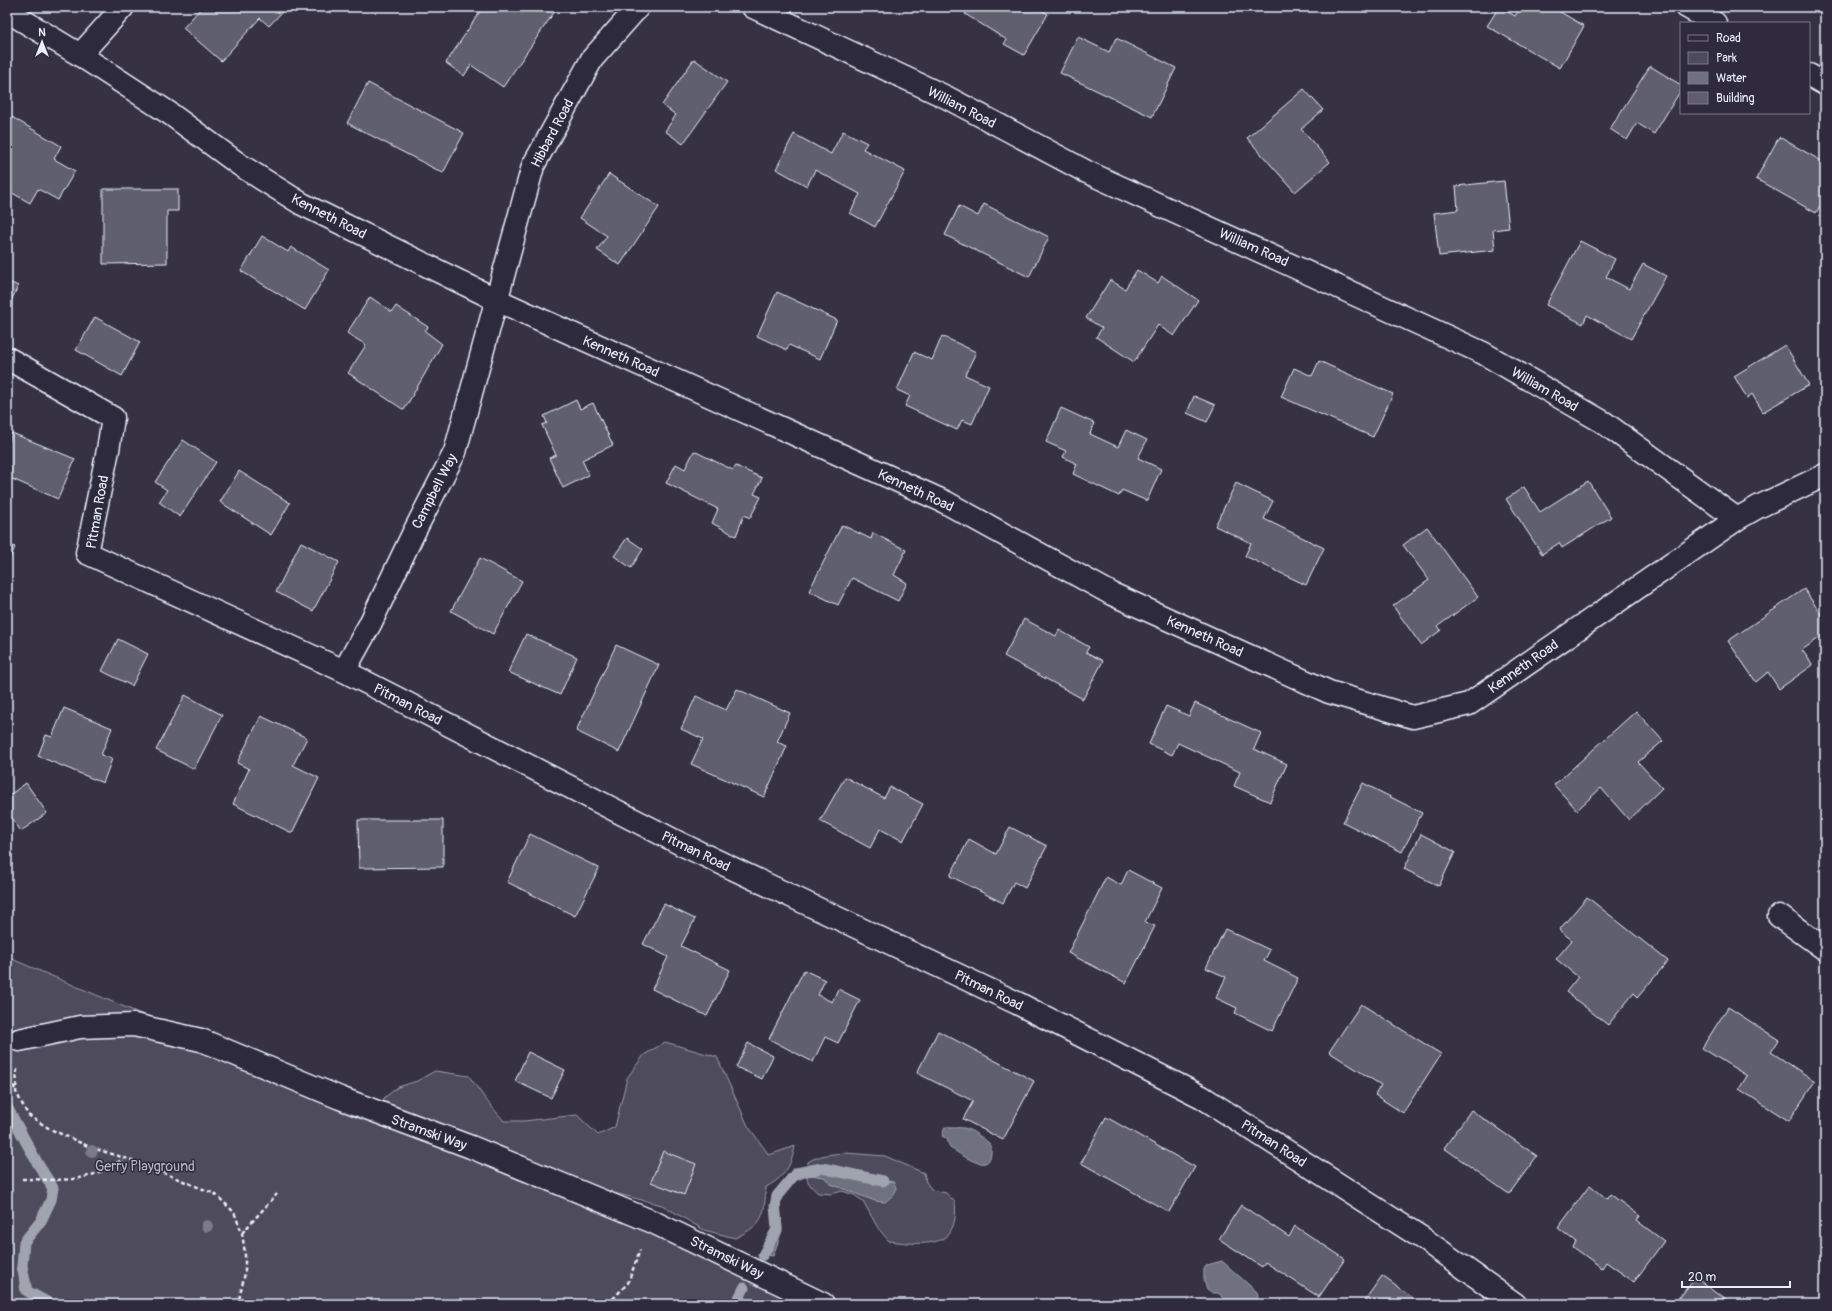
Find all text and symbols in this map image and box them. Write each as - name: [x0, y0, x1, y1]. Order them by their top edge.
- north arrow: [22, 22, 62, 62]
- legend: [1680, 22, 1810, 114]
- text: N: [38, 26, 46, 39]
- text: Road: [1716, 31, 1741, 46]
- text: Park: [1716, 51, 1737, 66]
- text: Water: [1716, 71, 1747, 86]
- street label: William Road: [925, 83, 999, 132]
- text: Building: [1716, 91, 1755, 106]
- street label: Hibbard Road: [527, 96, 578, 170]
- street label: Kenneth Road: [288, 190, 369, 243]
- street label: William Road: [1216, 225, 1291, 270]
- street label: Kenneth Road: [580, 332, 662, 381]
- street label: William Road: [1508, 363, 1581, 416]
- street label: Campbell Way: [408, 451, 461, 532]
- street label: Kenneth Road: [875, 465, 957, 516]
- street label: Pitman Road: [83, 474, 112, 550]
- street label: Kenneth Road: [1164, 612, 1246, 661]
- street label: Kenneth Road: [1485, 636, 1562, 697]
- street label: Pitman Road: [371, 680, 445, 729]
- street label: Pitman Road: [659, 828, 733, 875]
- street label: Pitman Road: [952, 967, 1026, 1014]
- street label: Stramski Way: [389, 1111, 469, 1154]
- street label: Pitman Road: [1238, 1116, 1310, 1171]
- park label: Gerry Playground: [95, 1158, 195, 1175]
- street label: Stramski Way: [687, 1232, 766, 1283]
- scale bar: [1682, 1263, 1790, 1289]
- text: 20 m: [1688, 1270, 1717, 1285]

